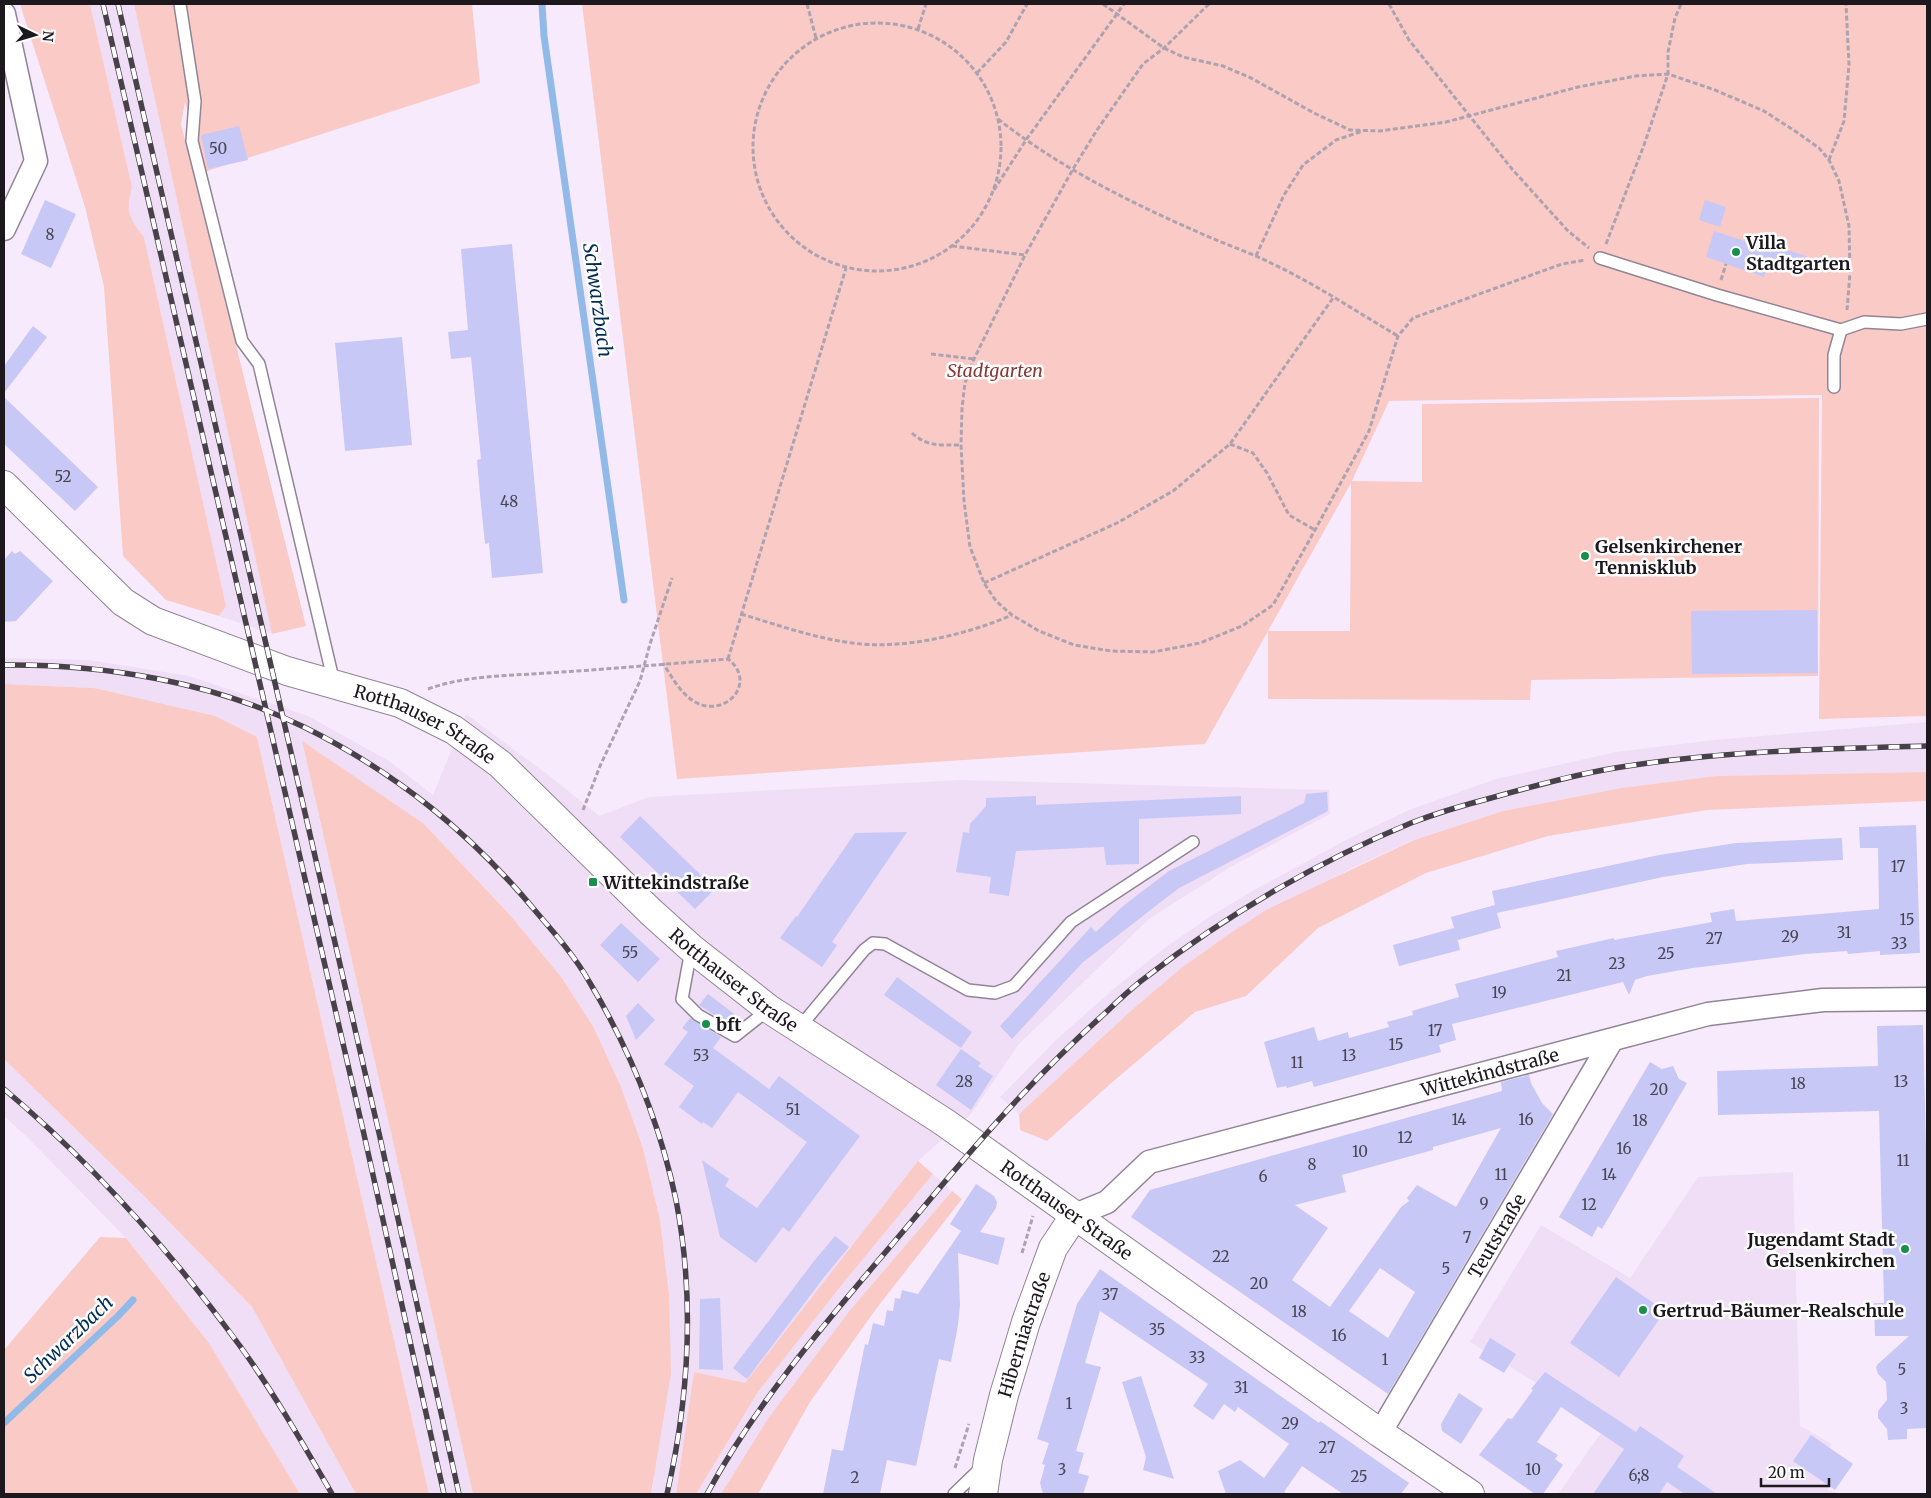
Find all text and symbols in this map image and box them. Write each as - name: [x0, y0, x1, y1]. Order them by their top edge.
- north arrow: [10, 10, 60, 60]
- text: N: [39, 30, 57, 42]
- house number: 50: [209, 139, 227, 158]
- house number: 8: [46, 225, 55, 244]
- place label: Villa Stadtgarten: [1745, 231, 1851, 275]
- water label: Schwarzbach: [578, 241, 618, 359]
- marker: Villa Stadtgarten: [1730, 246, 1742, 258]
- park label: Stadtgarten: [947, 359, 1043, 382]
- house number: 52: [54, 467, 72, 486]
- house number: 48: [500, 492, 518, 511]
- place label: Gelsenkirchener Tennisklub: [1595, 535, 1742, 579]
- marker: Gelsenkirchener Tennisklub: [1579, 550, 1591, 562]
- street label: Rotthauser Straße: [351, 679, 500, 768]
- house number: 17: [1891, 857, 1906, 876]
- place label: Wittekindstraße: [602, 871, 749, 894]
- marker: Wittekindstraße: [587, 876, 599, 888]
- house number: 15: [1899, 910, 1915, 929]
- street label: Rotthauser Straße: [665, 923, 803, 1036]
- house number: 31: [1837, 923, 1852, 942]
- house number: 29: [1781, 927, 1799, 946]
- house number: 27: [1706, 929, 1723, 948]
- house number: 33: [1891, 934, 1907, 953]
- house number: 55: [622, 943, 638, 962]
- house number: 25: [1657, 944, 1675, 963]
- house number: 23: [1609, 954, 1625, 973]
- house number: 21: [1556, 966, 1572, 985]
- house number: 19: [1491, 983, 1507, 1002]
- place label: bft: [716, 1013, 742, 1036]
- marker: bft: [700, 1018, 712, 1030]
- house number: 17: [1428, 1021, 1443, 1040]
- house number: 15: [1388, 1035, 1404, 1054]
- street label: Wittekindstraße: [1417, 1043, 1561, 1101]
- house number: 53: [693, 1046, 709, 1065]
- house number: 13: [1342, 1046, 1356, 1065]
- house number: 11: [1290, 1053, 1304, 1072]
- house number: 28: [955, 1072, 973, 1091]
- house number: 13: [1894, 1072, 1908, 1091]
- house number: 18: [1790, 1074, 1806, 1093]
- house number: 20: [1650, 1080, 1668, 1099]
- house number: 51: [786, 1100, 801, 1119]
- house number: 14: [1451, 1110, 1467, 1129]
- house number: 16: [1518, 1110, 1534, 1129]
- house number: 18: [1632, 1111, 1648, 1130]
- house number: 12: [1397, 1128, 1413, 1147]
- house number: 16: [1616, 1139, 1632, 1158]
- house number: 10: [1352, 1142, 1368, 1161]
- house number: 11: [1896, 1151, 1910, 1170]
- street label: Rotthauser Straße: [996, 1155, 1137, 1265]
- house number: 8: [1308, 1155, 1317, 1174]
- house number: 11: [1494, 1165, 1508, 1184]
- house number: 14: [1601, 1165, 1617, 1184]
- house number: 6: [1258, 1167, 1268, 1186]
- street label: Teutstraße: [1462, 1189, 1530, 1282]
- house number: 9: [1479, 1194, 1489, 1213]
- house number: 12: [1581, 1195, 1597, 1214]
- house number: 7: [1463, 1228, 1472, 1247]
- place label: Jugendamt Stadt Gelsenkirchen: [1746, 1228, 1896, 1272]
- marker: Jugendamt Stadt Gelsenkirchen: [1899, 1243, 1911, 1255]
- house number: 22: [1212, 1247, 1230, 1266]
- house number: 5: [1442, 1259, 1450, 1278]
- street label: Hiberniastraße: [992, 1268, 1055, 1400]
- house number: 20: [1250, 1274, 1268, 1293]
- house number: 37: [1102, 1285, 1119, 1304]
- water label: Schwarzbach: [18, 1290, 118, 1388]
- place label: Gertrud-Bäumer-Realschule: [1653, 1299, 1904, 1322]
- house number: 18: [1291, 1302, 1307, 1321]
- marker: Gertrud-Bäumer-Realschule: [1637, 1304, 1649, 1316]
- house number: 35: [1149, 1320, 1165, 1339]
- house number: 16: [1331, 1326, 1347, 1345]
- house number: 33: [1189, 1348, 1205, 1367]
- house number: 1: [1382, 1350, 1389, 1369]
- house number: 5: [1898, 1360, 1906, 1379]
- house number: 31: [1234, 1378, 1249, 1397]
- house number: 1: [1066, 1394, 1073, 1413]
- house number: 3: [1900, 1399, 1908, 1418]
- house number: 29: [1281, 1414, 1299, 1433]
- house number: 27: [1319, 1438, 1336, 1457]
- scale bar: [1761, 1456, 1828, 1488]
- house number: 3: [1058, 1460, 1066, 1479]
- house number: 10: [1525, 1460, 1541, 1479]
- text: 20 m: [1768, 1463, 1805, 1482]
- house number: 6;8: [1629, 1466, 1649, 1485]
- house number: 25: [1350, 1467, 1368, 1486]
- house number: 2: [851, 1468, 860, 1487]

